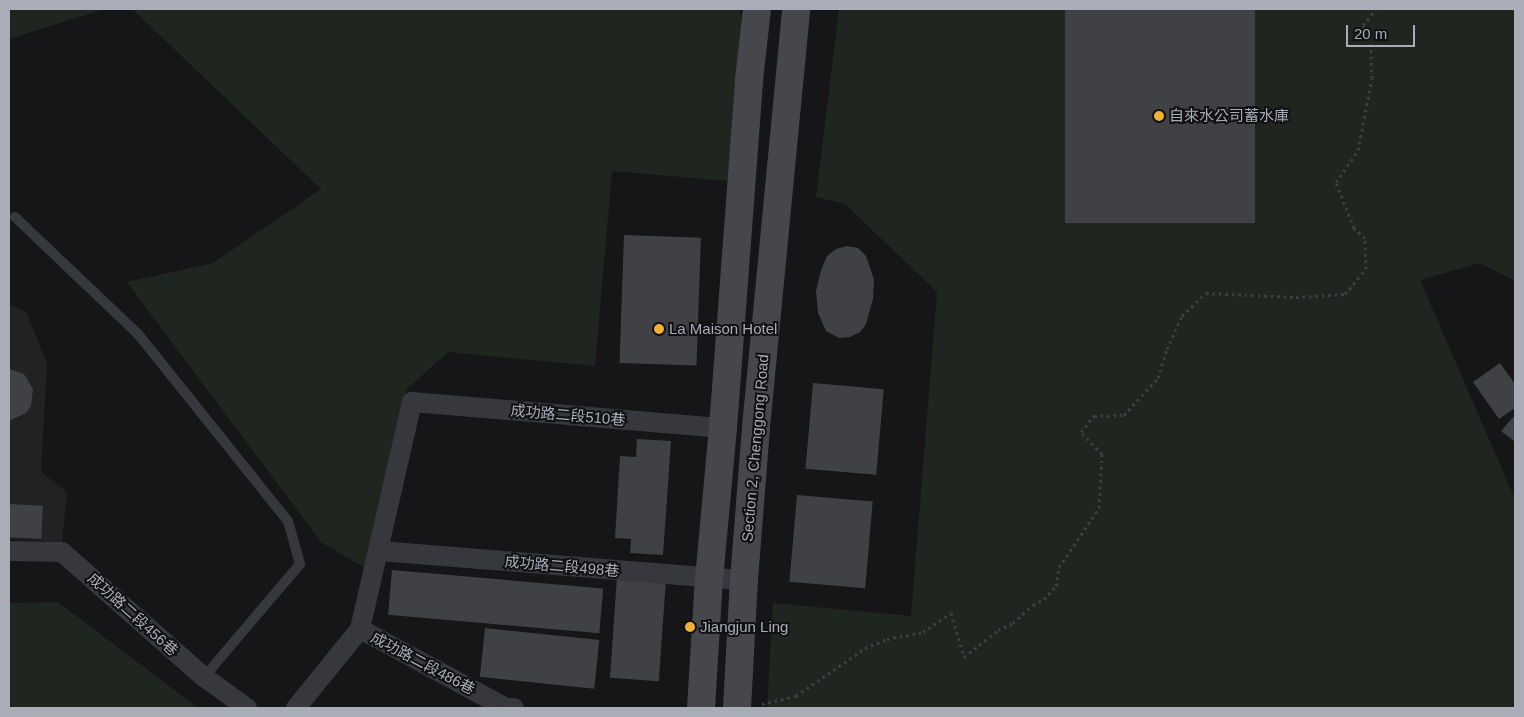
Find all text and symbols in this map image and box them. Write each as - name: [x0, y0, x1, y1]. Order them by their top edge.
- scale bar: [1349, 15, 1418, 47]
- text: 20 m: [1354, 25, 1387, 42]
- place label: 自來水公司蓄水庫: [1169, 107, 1289, 125]
- marker: 自來水公司蓄水庫: [1153, 110, 1165, 122]
- place label: La Maison Hotel: [669, 320, 777, 338]
- marker: La Maison Hotel: [653, 323, 665, 335]
- street label: Section 2, Chenggong Road: [738, 353, 772, 543]
- street label: 成功路二段510巷: [510, 401, 626, 429]
- street label: 成功路二段498巷: [504, 552, 620, 580]
- street label: 成功路二段456巷: [84, 569, 182, 659]
- place label: Jiangjun Ling: [700, 618, 788, 636]
- marker: Jiangjun Ling: [684, 621, 696, 633]
- street label: 成功路二段486巷: [368, 628, 478, 698]

